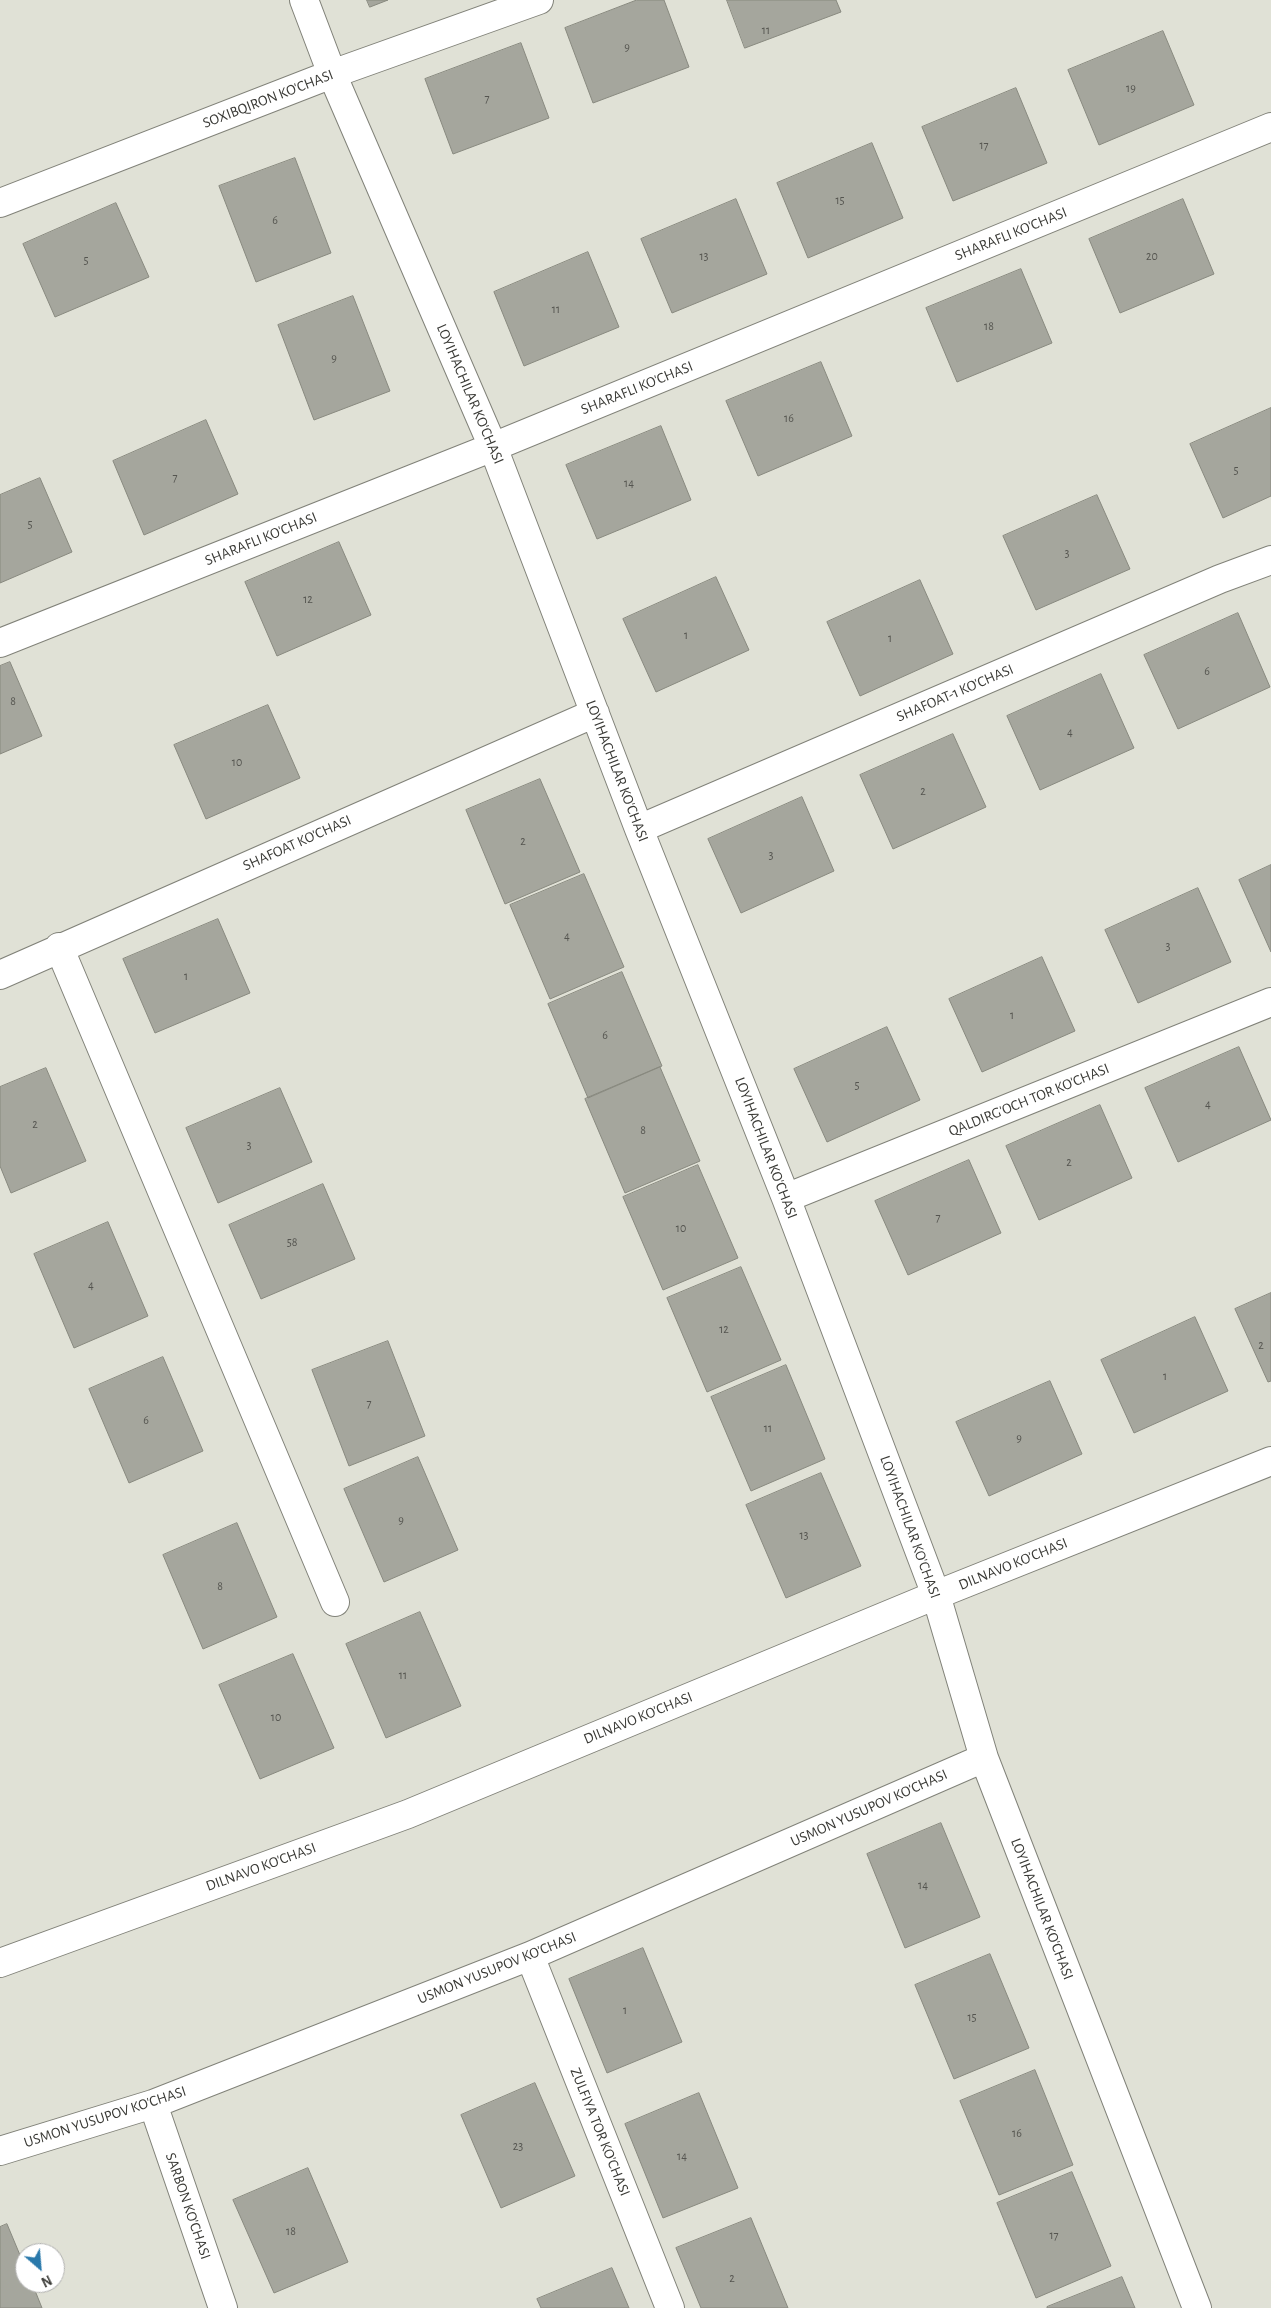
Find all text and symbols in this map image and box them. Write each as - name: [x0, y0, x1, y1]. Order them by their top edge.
- house number: 11: [762, 23, 770, 37]
- house number: 9: [624, 40, 630, 54]
- street label: SOXIBQIRON KO'CHASI: [200, 66, 336, 132]
- house number: 19: [1126, 81, 1136, 95]
- house number: 7: [484, 91, 490, 105]
- house number: 17: [979, 138, 989, 152]
- house number: 15: [835, 193, 845, 207]
- street label: SHARAFLI KO'CHASI: [952, 203, 1070, 265]
- house number: 6: [272, 213, 278, 227]
- house number: 13: [699, 249, 709, 263]
- house number: 20: [1146, 249, 1158, 263]
- house number: 5: [83, 253, 89, 267]
- house number: 11: [552, 302, 560, 316]
- house number: 18: [984, 319, 994, 333]
- street label: LOYIHACHILAR KO'CHASI: [432, 321, 508, 467]
- house number: 9: [331, 351, 337, 365]
- street label: SHARAFLI KO'CHASI: [578, 357, 696, 419]
- house number: 16: [784, 411, 794, 425]
- house number: 5: [1233, 463, 1239, 477]
- house number: 7: [172, 470, 178, 484]
- house number: 14: [624, 476, 634, 490]
- street label: SHARAFLI KO'CHASI: [202, 508, 320, 570]
- house number: 5: [27, 517, 33, 531]
- house number: 3: [1065, 546, 1069, 560]
- house number: 12: [303, 592, 313, 606]
- house number: 1: [684, 628, 688, 642]
- house number: 1: [888, 631, 892, 645]
- street label: SHAFOAT-1 KO'CHASI: [894, 660, 1016, 726]
- house number: 6: [1204, 664, 1210, 678]
- house number: 8: [10, 694, 16, 708]
- street label: LOYIHACHILAR KO'CHASI: [582, 698, 652, 844]
- house number: 4: [1067, 725, 1073, 739]
- house number: 10: [232, 755, 242, 769]
- house number: 2: [920, 784, 926, 798]
- street label: SHAFOAT KO'CHASI: [240, 811, 354, 875]
- house number: 2: [520, 834, 526, 848]
- house number: 3: [769, 848, 773, 862]
- house number: 4: [564, 929, 570, 943]
- house number: 3: [1166, 939, 1170, 953]
- house number: 1: [184, 969, 188, 983]
- house number: 1: [1010, 1008, 1014, 1022]
- house number: 6: [602, 1028, 608, 1042]
- street label: QALDIRG'OCH TOR KO'CHASI: [946, 1059, 1112, 1141]
- street label: LOYIHACHILAR KO'CHASI: [731, 1075, 801, 1221]
- house number: 5: [854, 1078, 860, 1092]
- house number: 4: [1205, 1097, 1211, 1111]
- house number: 2: [32, 1117, 38, 1131]
- house number: 8: [640, 1123, 646, 1137]
- house number: 3: [247, 1138, 251, 1152]
- house number: 2: [1066, 1155, 1072, 1169]
- house number: 7: [935, 1210, 941, 1224]
- house number: 10: [676, 1221, 686, 1235]
- house number: 58: [287, 1235, 297, 1249]
- house number: 4: [88, 1278, 94, 1292]
- house number: 12: [719, 1322, 729, 1336]
- house number: 2: [1258, 1338, 1264, 1352]
- house number: 1: [1163, 1369, 1167, 1383]
- house number: 7: [366, 1396, 372, 1410]
- house number: 6: [143, 1413, 149, 1427]
- house number: 11: [764, 1421, 772, 1435]
- house number: 9: [1016, 1431, 1022, 1445]
- street label: LOYIHACHILAR KO'CHASI: [876, 1453, 944, 1601]
- house number: 9: [398, 1513, 404, 1527]
- house number: 13: [799, 1528, 809, 1542]
- street label: DILNAVO KO'CHASI: [956, 1534, 1070, 1594]
- house number: 8: [217, 1579, 223, 1593]
- house number: 11: [399, 1668, 407, 1682]
- street label: DILNAVO KO'CHASI: [581, 1688, 695, 1748]
- house number: 10: [271, 1710, 281, 1724]
- street label: USMON YUSUPOV KO'CHASI: [788, 1765, 950, 1851]
- street label: LOYIHACHILAR KO'CHASI: [1007, 1836, 1077, 1982]
- street label: DILNAVO KO'CHASI: [203, 1839, 319, 1895]
- house number: 14: [918, 1878, 928, 1892]
- street label: USMON YUSUPOV KO'CHASI: [415, 1928, 579, 2008]
- house number: 1: [623, 2003, 627, 2017]
- house number: 15: [967, 2010, 977, 2024]
- street label: ZULFIYA TOR KO'CHASI: [566, 2065, 634, 2199]
- street label: USMON YUSUPOV KO'CHASI: [22, 2082, 188, 2152]
- house number: 16: [1012, 2126, 1022, 2140]
- house number: 23: [513, 2139, 523, 2153]
- house number: 14: [677, 2149, 687, 2163]
- street label: SARBON KO'CHASI: [161, 2150, 215, 2262]
- house number: 18: [286, 2224, 296, 2238]
- house number: 17: [1049, 2228, 1059, 2242]
- north arrow: [15, 2243, 65, 2293]
- house number: 2: [729, 2271, 735, 2285]
- text: N: [39, 2272, 54, 2289]

